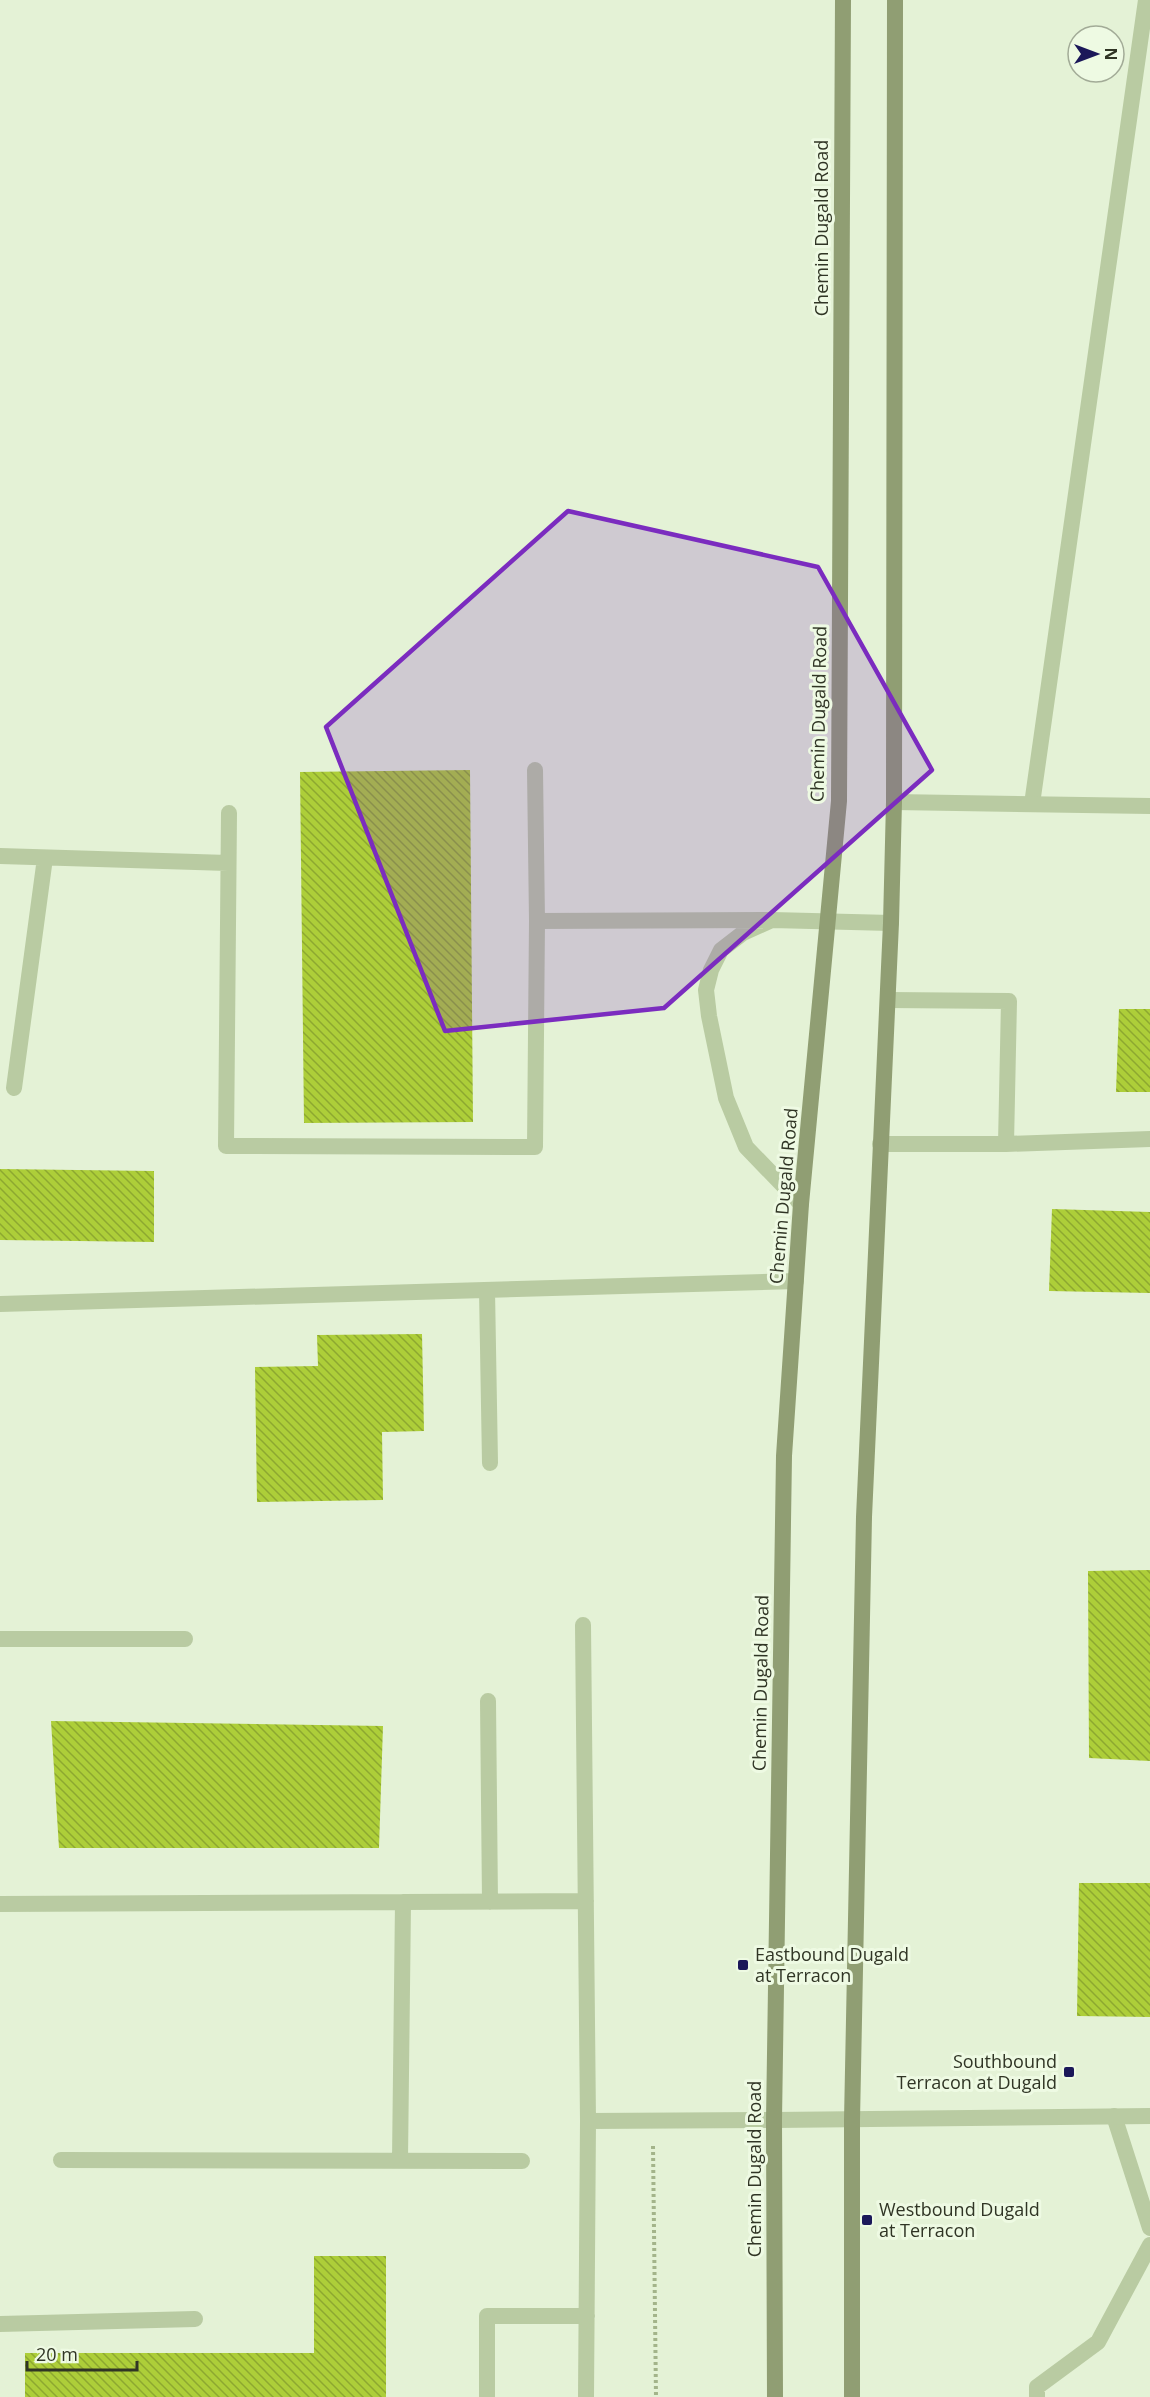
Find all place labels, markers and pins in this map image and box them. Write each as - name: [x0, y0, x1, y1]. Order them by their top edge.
- place label: Eastbound Dugald at Terracon: [755, 1942, 909, 1987]
- marker: Eastbound Dugald at Terracon: [736, 1958, 750, 1972]
- place label: Southbound Terracon at Dugald: [897, 2049, 1057, 2094]
- marker: Southbound Terracon at Dugald: [1062, 2065, 1076, 2079]
- place label: Westbound Dugald at Terracon: [879, 2197, 1040, 2242]
- marker: Westbound Dugald at Terracon: [860, 2213, 874, 2227]

